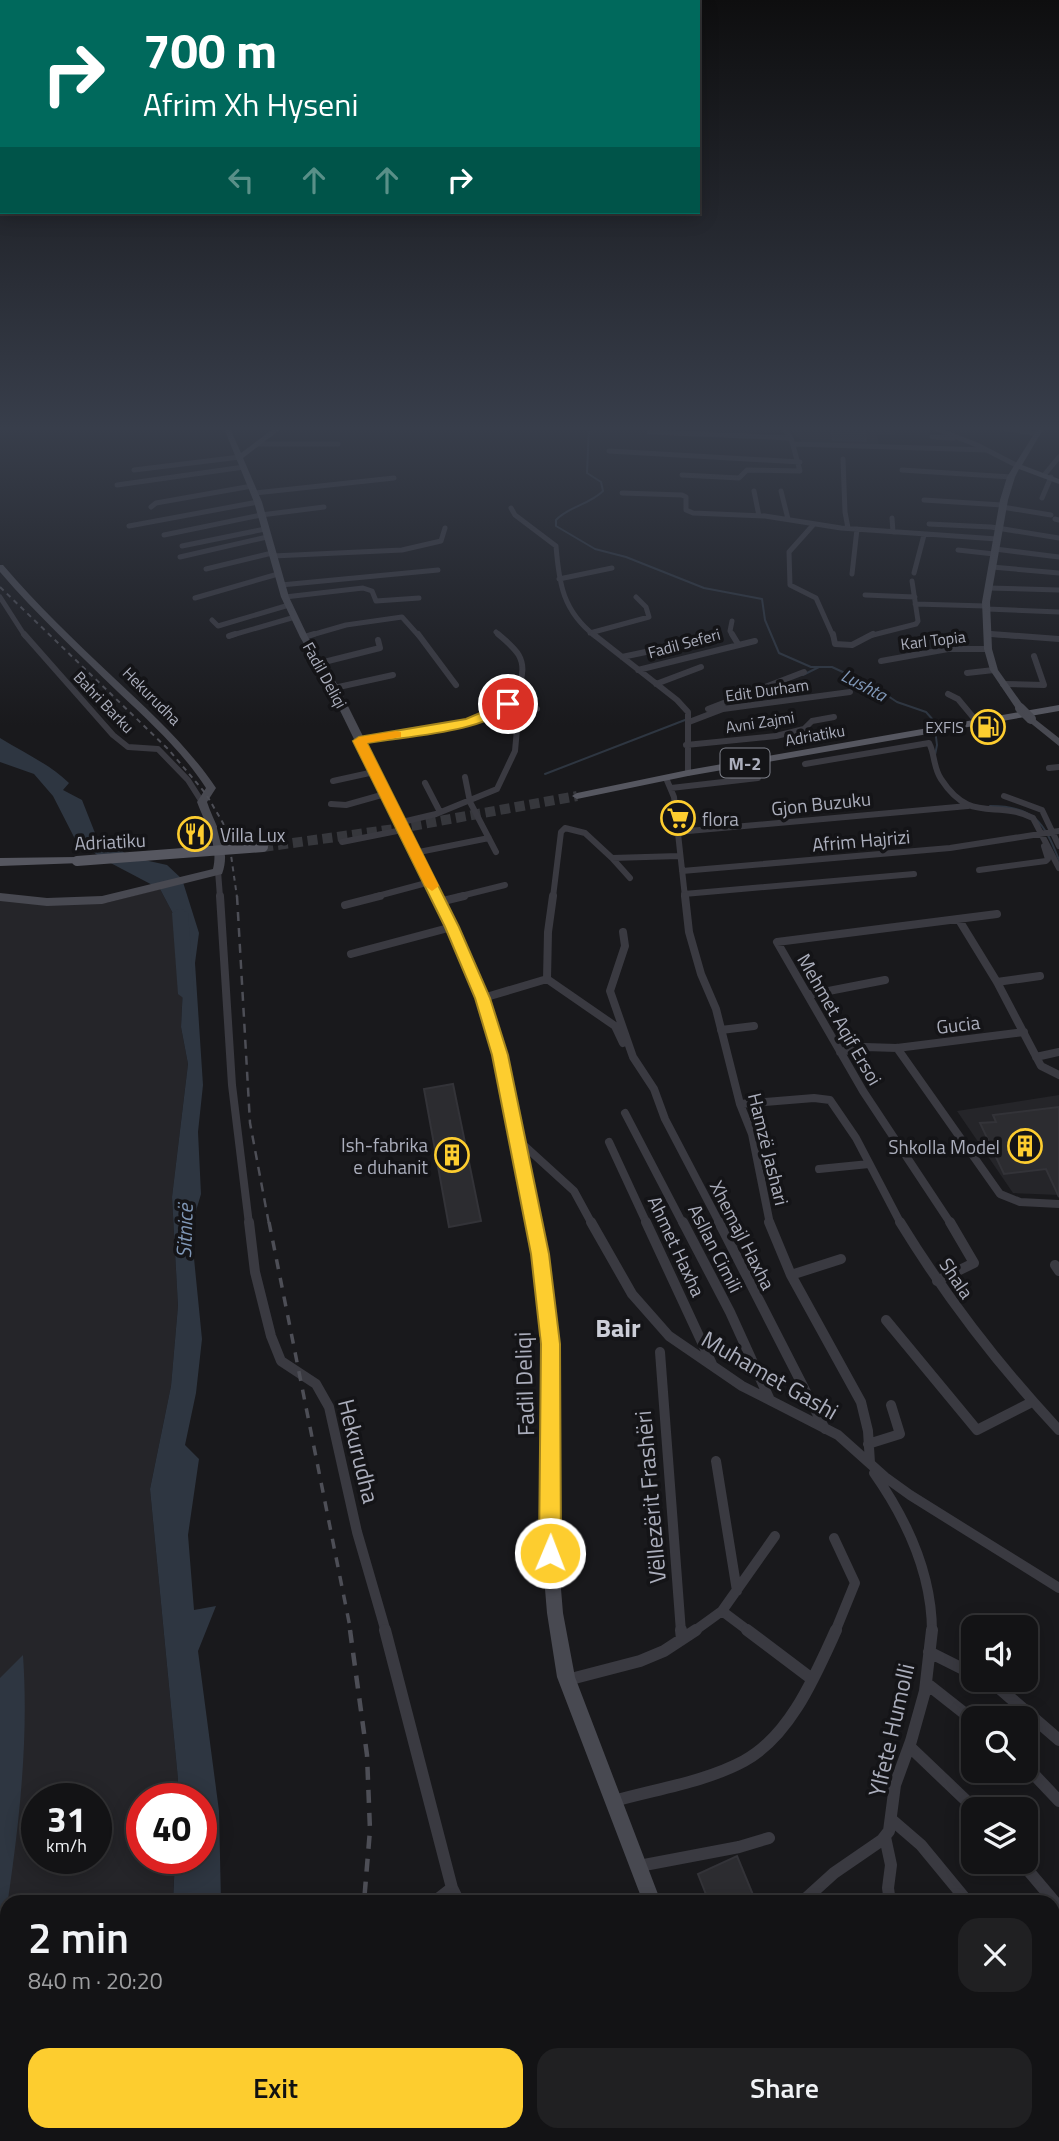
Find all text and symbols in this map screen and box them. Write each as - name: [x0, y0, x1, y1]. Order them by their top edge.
- text: 700 m: [143, 12, 277, 87]
- icon: right: [28, 28, 119, 119]
- text: Afrim Xh Hyseni: [143, 80, 358, 128]
- icon: left: [222, 161, 260, 199]
- icon: ahead: [295, 161, 333, 199]
- icon: ahead: [368, 161, 406, 199]
- icon: right: [441, 161, 479, 199]
- street label: Fadil Seferi: [645, 622, 723, 664]
- street label: Karl Topia: [899, 624, 967, 656]
- street label: Fadil Deliqi: [297, 637, 353, 713]
- street label: Hekurudha: [117, 661, 187, 731]
- water label: Lushta: [836, 662, 892, 709]
- street label: Bahri Barku: [68, 665, 140, 739]
- street label: Edit Durham: [724, 672, 810, 708]
- pin: [478, 674, 538, 734]
- icon: arrive: [489, 685, 527, 723]
- street label: Avni Zajmi: [724, 705, 796, 739]
- fuel station icon: EXFIS: [969, 708, 1007, 746]
- place label: EXFIS: [925, 715, 964, 739]
- street label: Adriatiku: [783, 718, 847, 752]
- road number: M-2: [720, 748, 770, 778]
- street label: Gjon Buzuku: [770, 783, 872, 823]
- supermarket icon: flora: [659, 799, 697, 837]
- place label: flora: [702, 804, 739, 833]
- restaurant icon: Villa Lux: [176, 815, 214, 853]
- place label: Villa Lux: [220, 820, 286, 849]
- street label: Afrim Hajrizi: [811, 821, 911, 859]
- street label: Adriatiku: [74, 825, 146, 857]
- street label: Mehmet Aqif Ersoi: [790, 948, 890, 1090]
- street label: Gucia: [935, 1007, 982, 1041]
- street label: Hamzë Jashari: [741, 1090, 797, 1208]
- building icon: Shkolla Model: [1006, 1127, 1044, 1165]
- place label: Ish-fabrika e duhanit: [341, 1130, 428, 1181]
- place label: Shkolla Model: [888, 1132, 1000, 1161]
- building icon: Ish-fabrika e duhanit: [433, 1136, 471, 1174]
- street label: Xhemajl Haxha: [703, 1175, 783, 1295]
- street label: Ahmet Haxha: [641, 1191, 713, 1302]
- street label: Asllan Cimili: [681, 1199, 751, 1297]
- water label: Sitnicë: [167, 1201, 201, 1259]
- street label: Shala: [933, 1252, 982, 1305]
- district label: Bair: [595, 1308, 641, 1347]
- street label: Muhamet Gashi: [695, 1322, 845, 1428]
- street label: Fadil Deliqi: [505, 1331, 543, 1437]
- street label: Hekurudha: [329, 1395, 389, 1507]
- street label: Vëllezërit Frashëri: [625, 1409, 675, 1585]
- position arrow: [513, 1516, 587, 1590]
- map controls: [961, 1615, 1038, 1874]
- button: sound: [961, 1615, 1038, 1692]
- street label: Ylfete Humolli: [859, 1660, 923, 1800]
- button: search: [961, 1706, 1038, 1783]
- speed limit sign: 40: [126, 1783, 217, 1874]
- text: 31: [47, 1792, 86, 1846]
- button: layers: [961, 1797, 1038, 1874]
- text: km/h: [46, 1832, 87, 1859]
- text: 2 min: [28, 1905, 129, 1969]
- button: close: [958, 1918, 1032, 1992]
- text: 840 m · 20:20: [28, 1963, 163, 1998]
- button: Exit: [28, 2048, 523, 2128]
- button: Share: [537, 2048, 1032, 2128]

